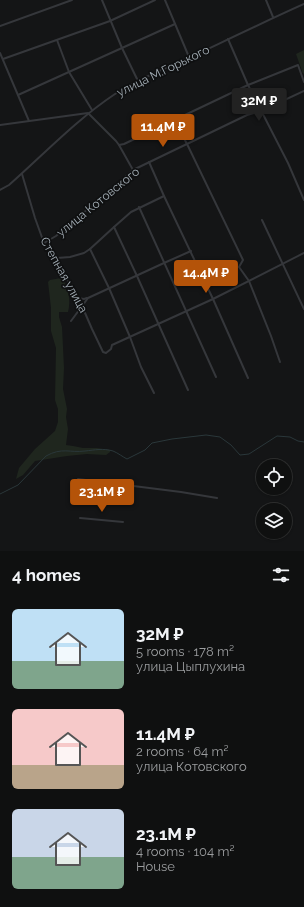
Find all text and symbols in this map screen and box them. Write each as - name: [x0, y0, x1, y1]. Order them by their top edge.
- street label: улица М.Горького: [114, 42, 212, 100]
- pin: 32M ₽: [231, 88, 287, 122]
- text: 32M ₽: [241, 93, 277, 108]
- pin: 11.4M ₽: [126, 114, 200, 148]
- text: 11.4M ₽: [140, 119, 186, 134]
- street label: улица Котовского: [54, 164, 142, 240]
- street label: Степная улица: [37, 235, 91, 315]
- pin: 14.4M ₽: [169, 260, 243, 294]
- text: 14.4M ₽: [183, 265, 229, 280]
- map controls: [256, 459, 292, 539]
- button: locate: [256, 459, 292, 495]
- pin: 23.1M ₽: [65, 479, 139, 513]
- text: 23.1M ₽: [79, 484, 125, 499]
- button: layers: [256, 503, 292, 539]
- icon: filters: [270, 564, 292, 586]
- text: 4 homes: [12, 565, 81, 585]
- text: 32M ₽: [136, 624, 184, 644]
- icon: home: [44, 625, 92, 673]
- text: 5 rooms · 178 m²: [136, 644, 234, 659]
- text: улица Цыплухина: [136, 659, 245, 674]
- text: 11.4M ₽: [136, 724, 195, 744]
- icon: home: [44, 725, 92, 773]
- text: 2 rooms · 64 m²: [136, 744, 228, 759]
- text: улица Котовского: [136, 759, 247, 774]
- text: 23.1M ₽: [136, 824, 196, 844]
- icon: home: [44, 825, 92, 873]
- text: 4 rooms · 104 m²: [136, 844, 234, 859]
- text: House: [136, 859, 175, 874]

